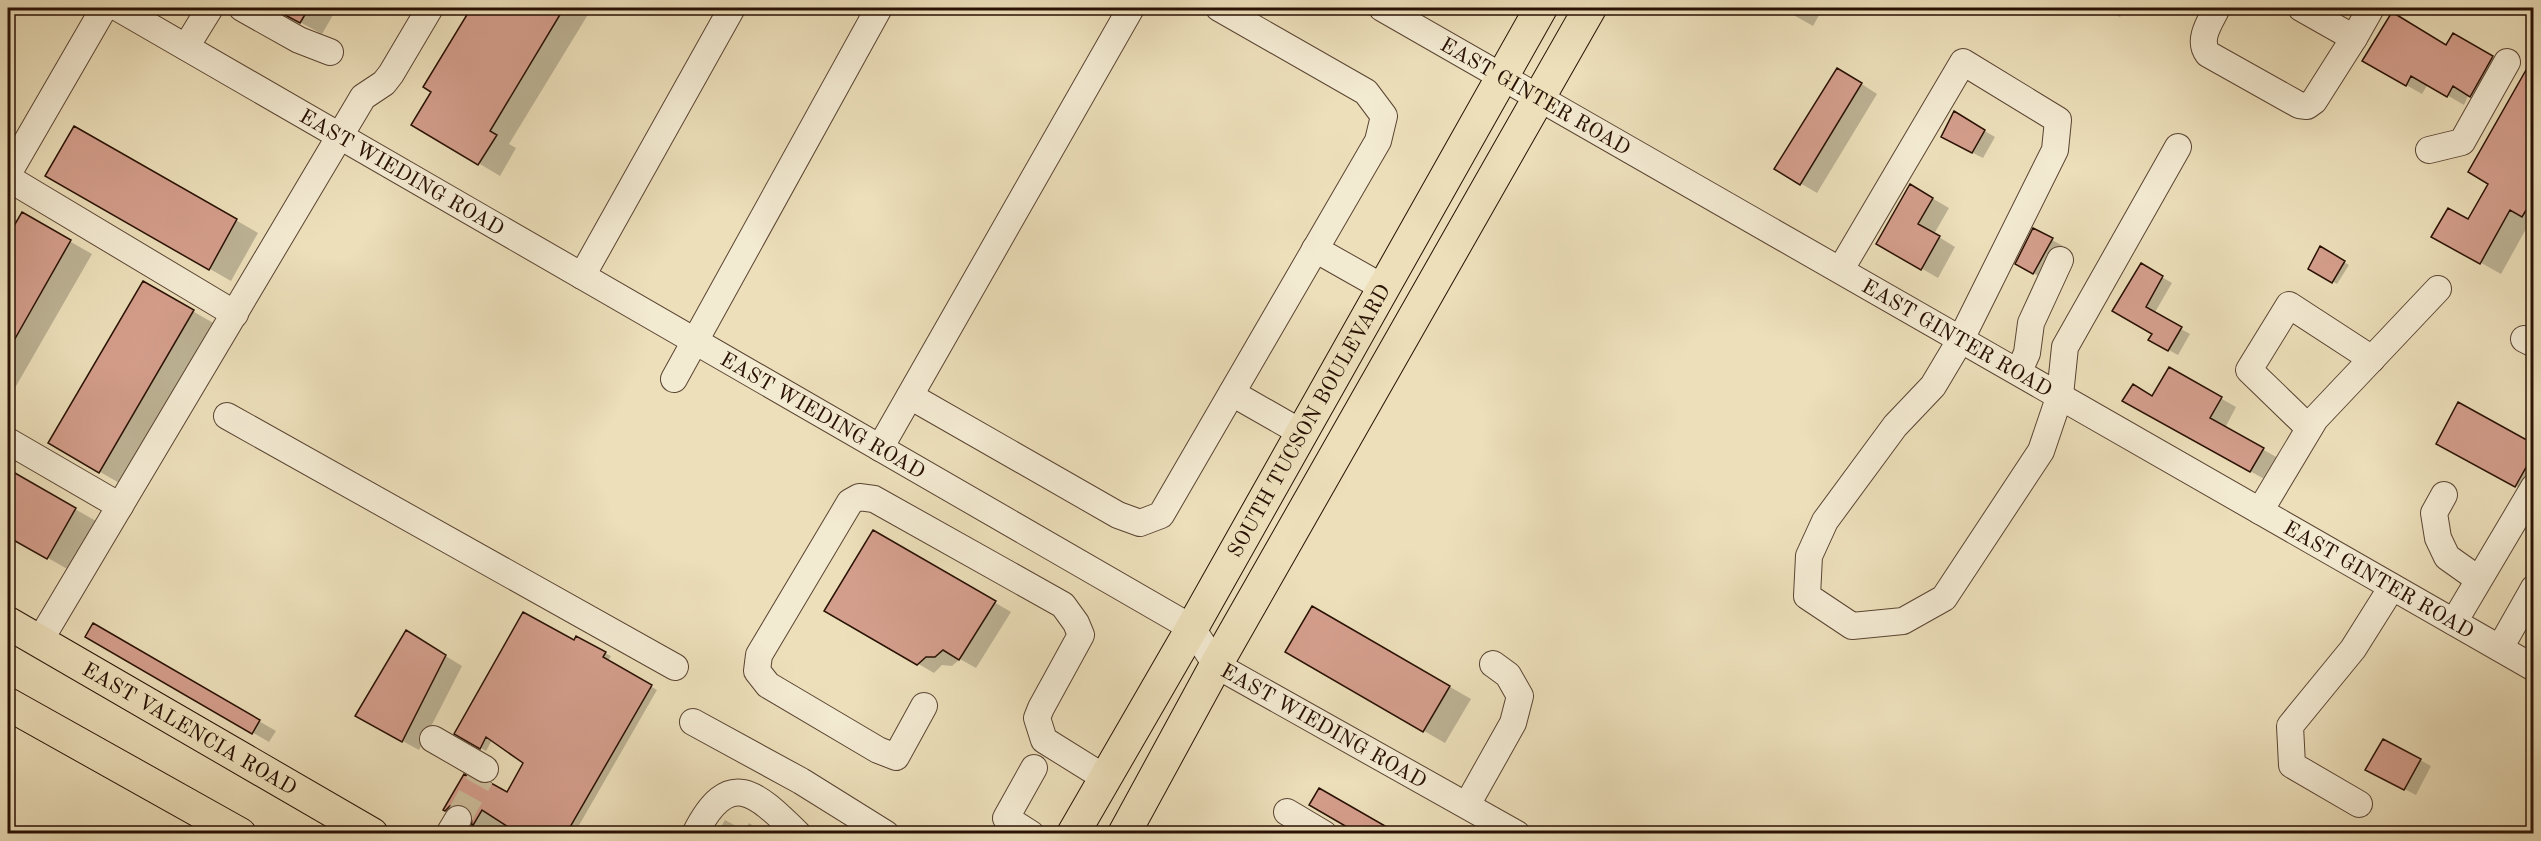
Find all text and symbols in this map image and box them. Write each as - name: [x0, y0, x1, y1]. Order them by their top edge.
- street label: EAST GINTER ROAD: [1436, 35, 1634, 160]
- street label: EAST WIEDING ROAD: [295, 106, 507, 240]
- street label: EAST GINTER ROAD: [1858, 276, 2055, 402]
- street label: SOUTH TUCSON BOULEVARD: [1225, 281, 1395, 561]
- street label: EAST WIEDING ROAD: [716, 349, 928, 483]
- street label: EAST GINTER ROAD: [2280, 518, 2477, 643]
- street label: EAST VALENCIA ROAD: [78, 659, 300, 800]
- street label: EAST WIEDING ROAD: [1217, 661, 1430, 793]

